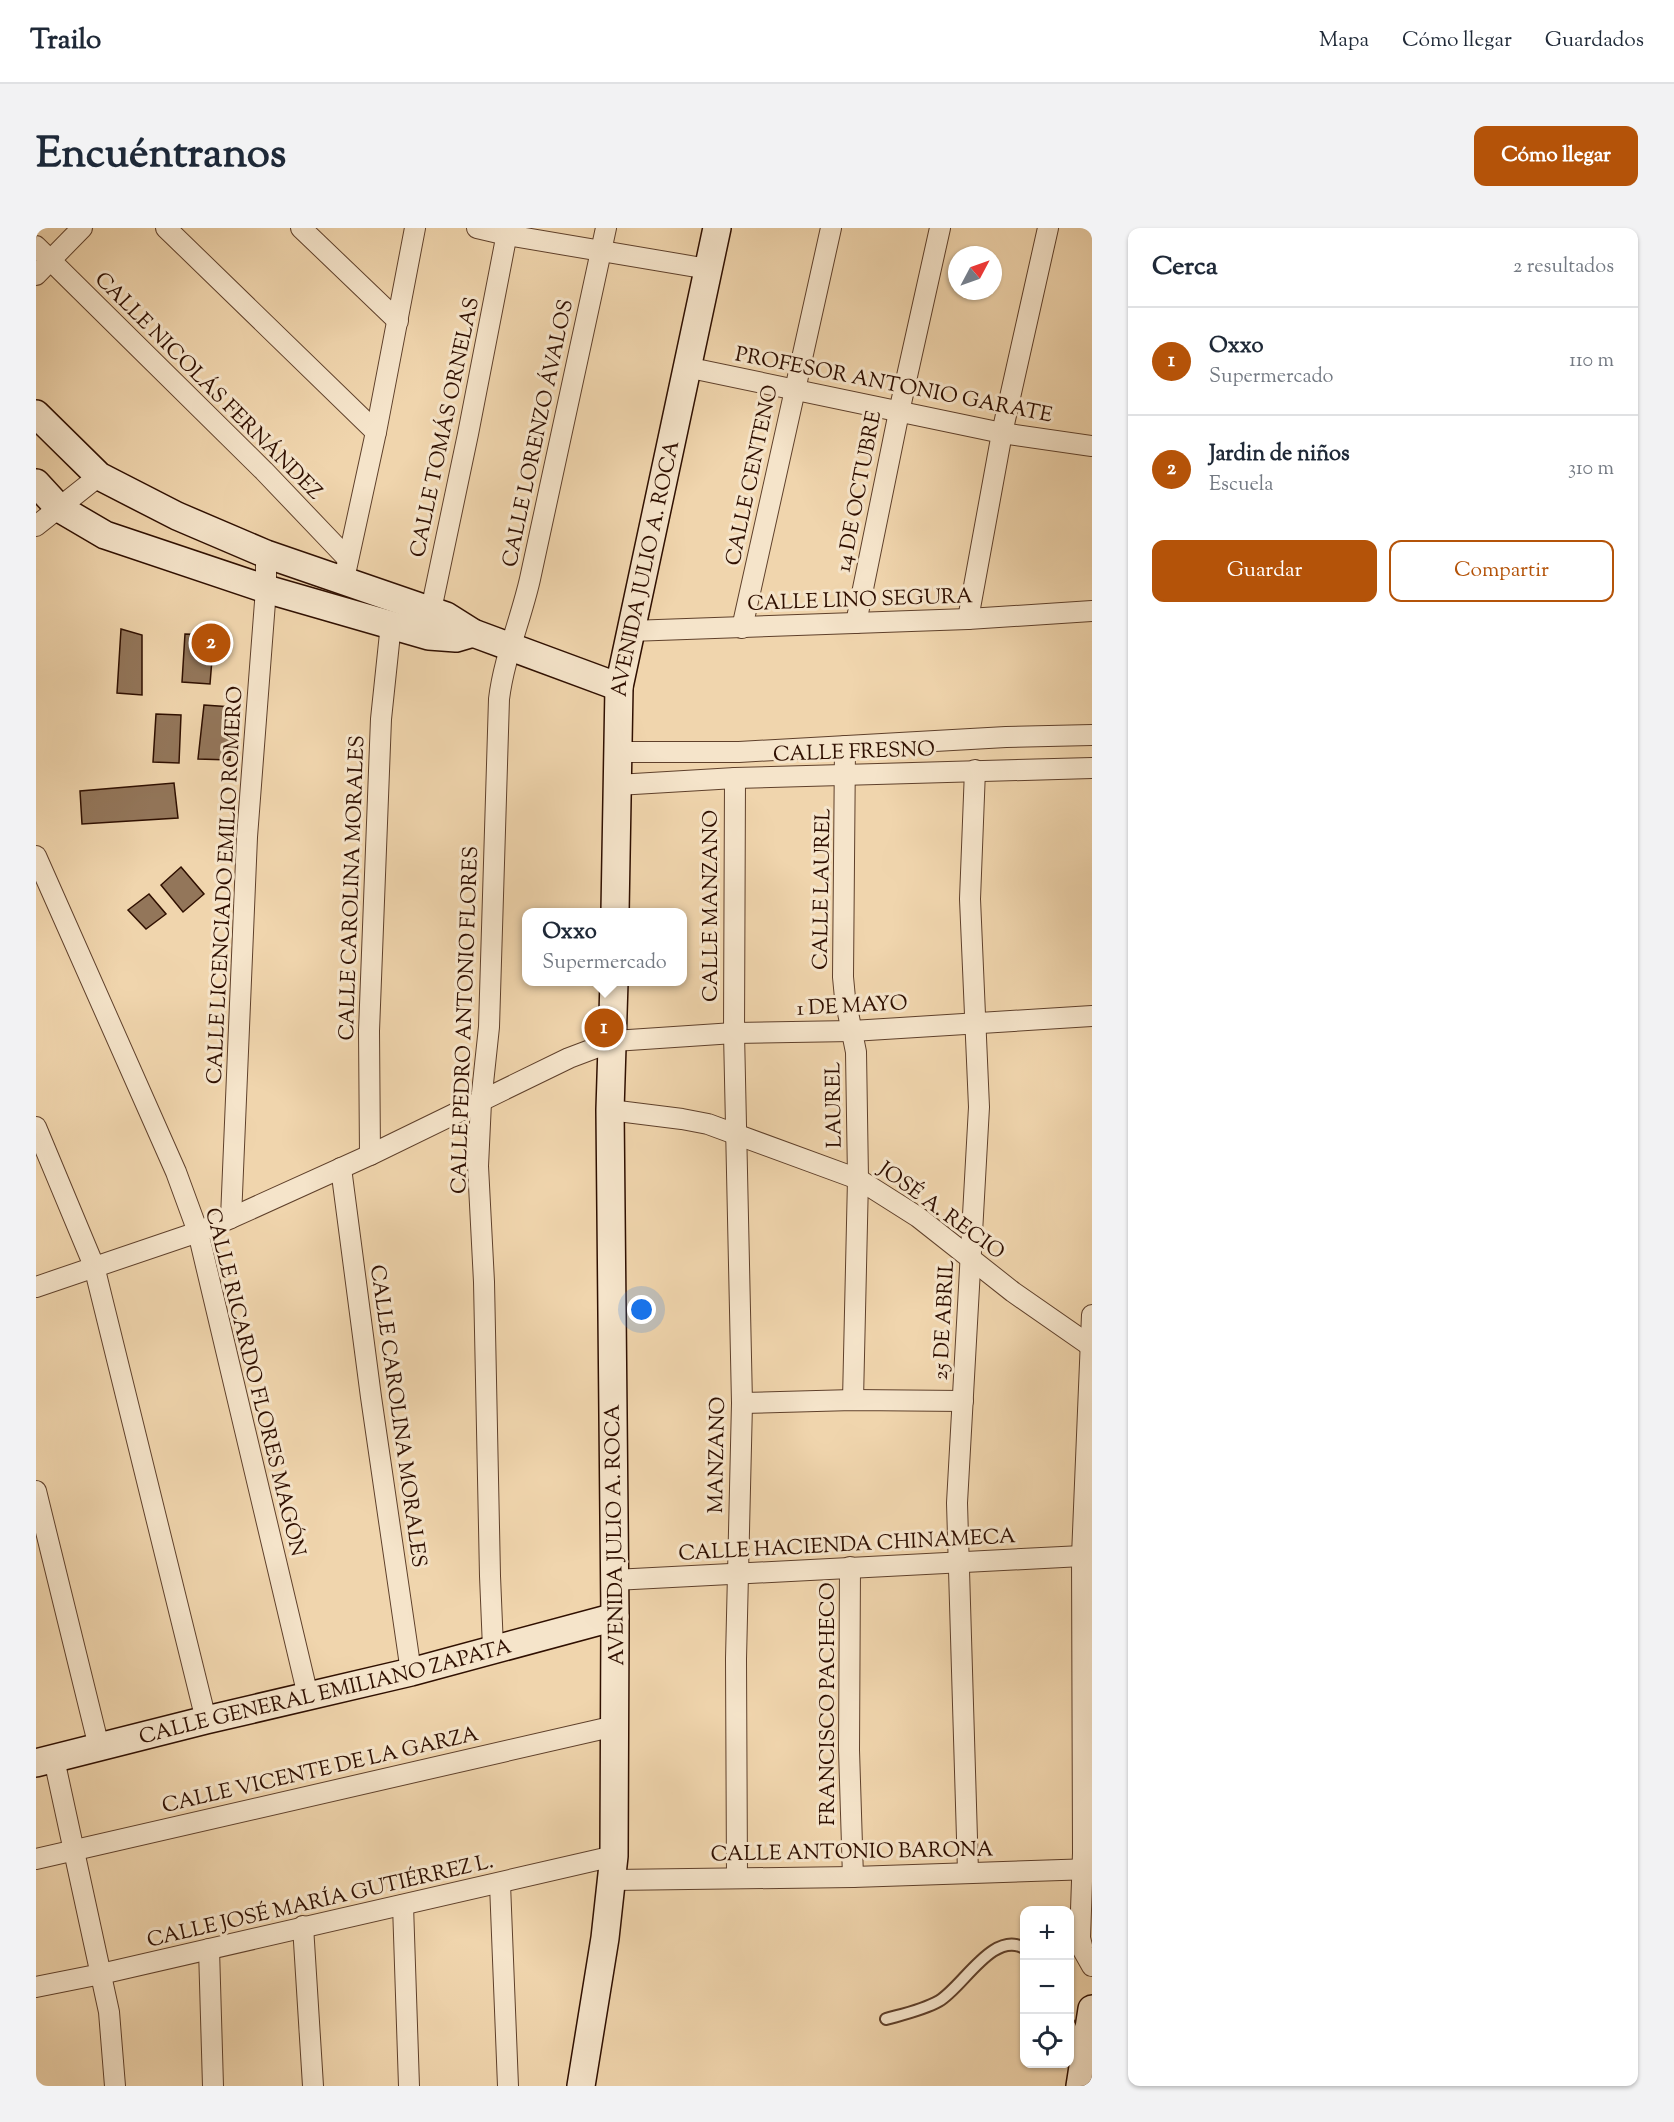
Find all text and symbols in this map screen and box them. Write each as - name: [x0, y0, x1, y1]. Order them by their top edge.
- text: Trailo: [30, 21, 101, 61]
- text: Mapa: [1319, 26, 1369, 56]
- text: Cómo llegar: [1402, 26, 1512, 56]
- text: Guardados: [1545, 26, 1644, 56]
- text: Encuéntranos: [36, 126, 286, 186]
- button: Cómo llegar: [1474, 126, 1638, 186]
- north arrow: [948, 246, 1002, 300]
- text: Cerca: [1152, 249, 1218, 286]
- text: 2 resultados: [1513, 253, 1614, 282]
- street label: CALLE NICOLÁS FERNÁNDEZ: [87, 266, 328, 507]
- street label: CALLE TOMÁS ORNELAS: [404, 295, 488, 560]
- street label: CALLE LORENZO ÁVALOS: [496, 297, 582, 570]
- text: Oxxo: [1209, 331, 1264, 363]
- street label: PROFESOR ANTONIO GARATE: [732, 340, 1055, 432]
- text: 1: [1168, 347, 1175, 376]
- text: 110 m: [1569, 347, 1614, 376]
- text: Supermercado: [1209, 363, 1334, 392]
- street label: CALLE CENTENO: [719, 382, 787, 569]
- street label: 14 DE OCTUBRE: [830, 408, 890, 575]
- street label: AVENIDA JULIO A. ROCA: [606, 438, 688, 697]
- text: Jardin de niños: [1209, 439, 1350, 471]
- text: 2: [1167, 455, 1176, 484]
- text: 310 m: [1568, 455, 1614, 484]
- text: Escuela: [1209, 471, 1274, 500]
- button: Guardar: [1152, 540, 1377, 602]
- button: Compartir: [1389, 540, 1614, 602]
- street label: CALLE LINO SEGURA: [747, 582, 973, 620]
- pin: 2: [192, 620, 231, 666]
- street label: CALLE LICENCIADO EMILIO ROMERO: [201, 685, 251, 1085]
- street label: CALLE CAROLINA MORALES: [333, 735, 373, 1041]
- street label: CALLE FRESNO: [773, 735, 935, 771]
- street label: CALLE LAUREL: [807, 808, 839, 970]
- street label: CALLE MANZANO: [697, 810, 727, 1002]
- street label: CALLE PEDRO ANTONIO FLORES: [445, 846, 487, 1195]
- popup: [522, 908, 687, 986]
- text: Oxxo: [542, 917, 597, 949]
- text: Supermercado: [542, 949, 667, 978]
- street label: 1 DE MAYO: [796, 989, 908, 1025]
- pin: 1: [584, 1006, 624, 1050]
- street label: LAUREL: [819, 1061, 851, 1148]
- street label: JOSÉ A. RECIO: [871, 1155, 1010, 1268]
- street label: CALLE RICARDO FLORES MAGÓN: [196, 1205, 312, 1560]
- street label: 25 DE ABRIL: [927, 1259, 963, 1381]
- street label: CALLE CAROLINA MORALES: [361, 1263, 433, 1570]
- your location: [627, 1295, 656, 1324]
- street label: MANZANO: [702, 1396, 734, 1514]
- street label: AVENIDA JULIO A. ROCA: [599, 1404, 633, 1666]
- street label: CALLE HACIENDA CHINAMECA: [678, 1522, 1016, 1570]
- street label: FRANCISCO PACHECO: [814, 1582, 844, 1826]
- street label: CALLE GENERAL EMILIANO ZAPATA: [136, 1632, 515, 1753]
- street label: CALLE VICENTE DE LA GARZA: [159, 1720, 482, 1822]
- street label: CALLE ANTONIO BARONA: [710, 1836, 994, 1870]
- street label: CALLE JOSÉ MARÍA GUTIÉRREZ L.: [144, 1847, 497, 1956]
- map controls: [1020, 1906, 1074, 2068]
- button: +: [1020, 1906, 1074, 1960]
- button: −: [1020, 1960, 1074, 2014]
- button: locate: [1020, 2014, 1074, 2068]

